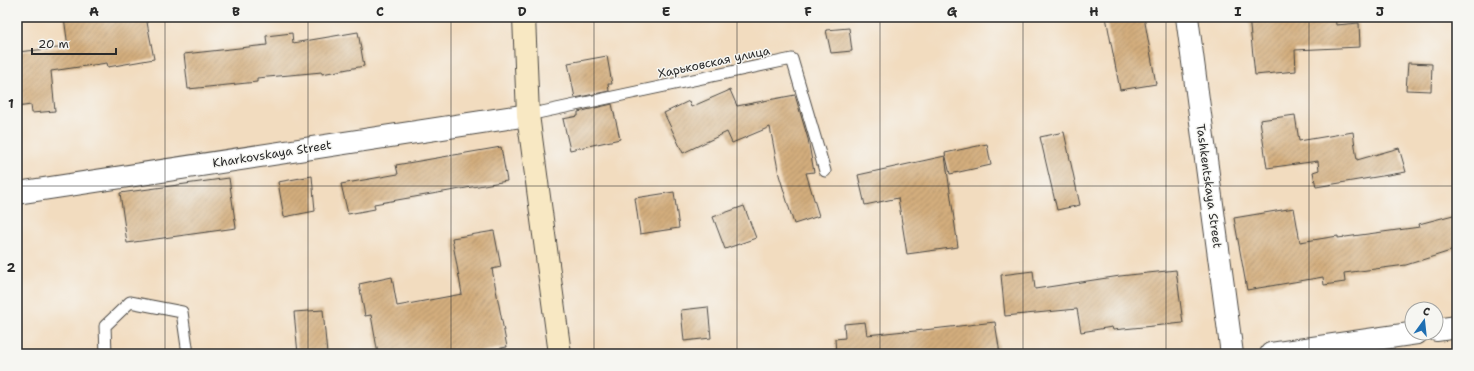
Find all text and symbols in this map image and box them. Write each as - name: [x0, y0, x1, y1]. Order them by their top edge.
- text: A: [89, 3, 99, 20]
- text: B: [232, 3, 240, 20]
- text: C: [376, 3, 384, 20]
- text: D: [517, 3, 527, 20]
- text: E: [662, 3, 671, 20]
- text: F: [804, 3, 812, 20]
- text: G: [947, 3, 958, 20]
- text: H: [1089, 3, 1099, 20]
- text: I: [1234, 3, 1242, 20]
- text: J: [1376, 3, 1384, 20]
- scale bar: [32, 30, 116, 56]
- text: 20 m: [38, 36, 69, 52]
- street label: Харьковская улица: [657, 42, 772, 82]
- text: 1: [8, 95, 14, 112]
- street label: Tashkentskaya Street: [1192, 123, 1226, 249]
- street label: Kharkovskaya Street: [211, 137, 333, 171]
- text: 2: [6, 259, 16, 276]
- north arrow: [1404, 301, 1444, 341]
- text: С: [1421, 304, 1432, 320]

